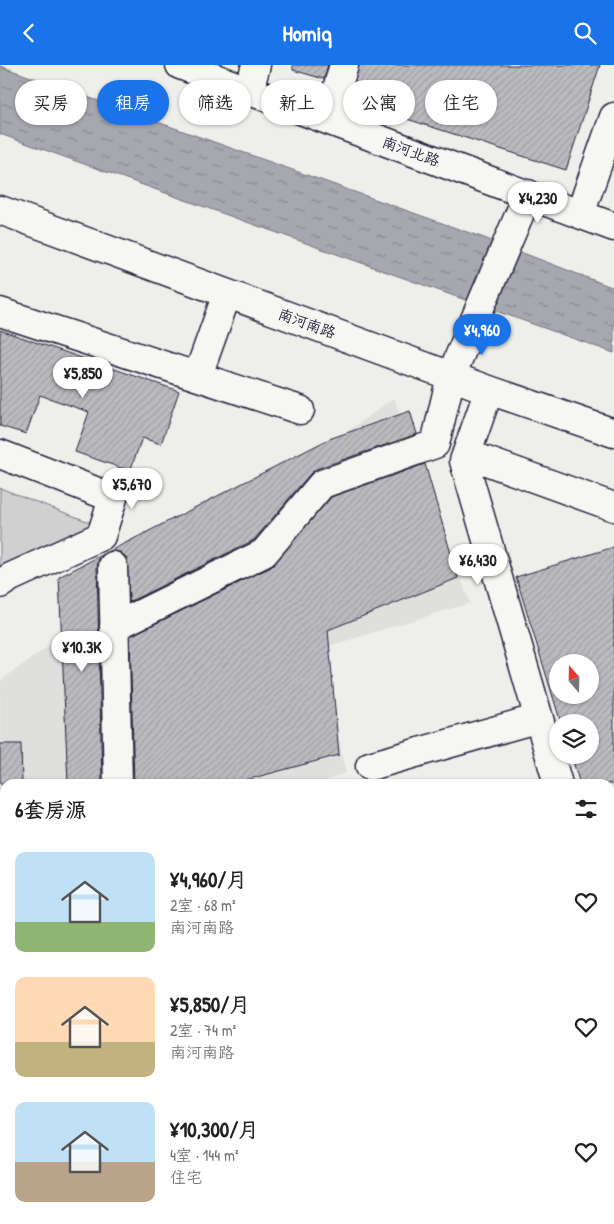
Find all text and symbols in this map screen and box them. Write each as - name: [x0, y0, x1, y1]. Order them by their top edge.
- text: Homiq: [282, 18, 332, 48]
- icon: back: [15, 19, 43, 47]
- icon: search: [571, 19, 599, 47]
- chip: 买房: [15, 80, 87, 125]
- chip: 租房: [97, 80, 169, 125]
- chip: 筛选: [179, 80, 251, 125]
- chip: 新上: [261, 80, 333, 125]
- chip: 公寓: [343, 80, 415, 125]
- chip: 住宅: [425, 80, 497, 125]
- street label: 南河北路: [379, 131, 443, 171]
- pin: ¥4,230: [497, 181, 579, 224]
- text: ¥4,230: [519, 187, 557, 209]
- street label: 南河南路: [275, 303, 339, 343]
- pin: ¥4,960: [441, 313, 523, 356]
- text: ¥4,960: [464, 319, 500, 341]
- pin: ¥5,850: [42, 357, 124, 399]
- text: ¥5,850: [64, 362, 102, 384]
- pin: ¥5,670: [91, 467, 173, 510]
- text: ¥5,670: [113, 473, 151, 495]
- pin: ¥6,430: [437, 543, 519, 586]
- text: ¥6,430: [459, 549, 497, 571]
- pin: ¥10.3K: [41, 631, 123, 673]
- text: ¥10.3K: [62, 636, 102, 658]
- north arrow: [549, 654, 599, 704]
- map controls: [549, 654, 599, 764]
- button: layers: [549, 714, 599, 764]
- text: 6套房源: [15, 795, 86, 824]
- icon: filters: [572, 795, 600, 823]
- text: ¥4,960/月: [170, 865, 247, 894]
- icon: home: [55, 872, 115, 932]
- icon: heart: [572, 888, 600, 916]
- text: 2室 · 68 m²: [170, 894, 236, 916]
- text: 南河南路: [170, 916, 234, 938]
- text: ¥5,850/月: [170, 990, 250, 1019]
- icon: home: [55, 997, 115, 1057]
- icon: heart: [572, 1013, 600, 1041]
- text: 2室 · 74 m²: [170, 1019, 236, 1041]
- text: 南河南路: [170, 1041, 234, 1063]
- text: ¥10,300/月: [170, 1115, 259, 1144]
- icon: home: [55, 1122, 115, 1182]
- icon: heart: [572, 1138, 600, 1166]
- text: 4室 · 144 m²: [170, 1144, 239, 1166]
- text: 住宅: [170, 1166, 202, 1188]

